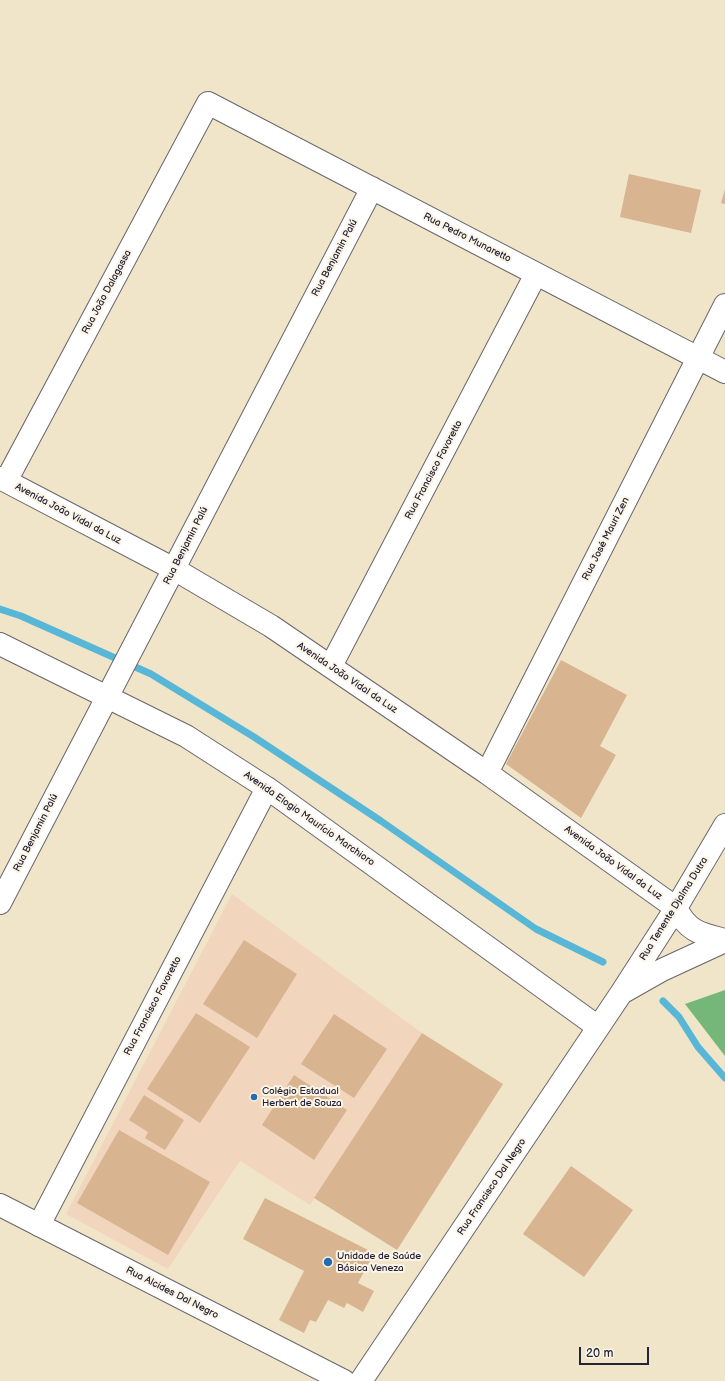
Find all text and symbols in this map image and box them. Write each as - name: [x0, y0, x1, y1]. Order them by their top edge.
- street label: Rua Pedro Munaretto: [421, 211, 513, 265]
- street label: Rua Benjamin Palú: [310, 217, 360, 299]
- street label: Rua João Dalagassa: [80, 248, 134, 336]
- street label: Rua Francisco Favoretto: [403, 418, 465, 522]
- street label: Avenida João Vidal da Luz: [13, 481, 123, 547]
- street label: Rua José Mauri Zen: [580, 495, 632, 583]
- street label: Rua Benjamin Palú: [161, 505, 211, 587]
- street label: Avenida João Vidal da Luz: [295, 640, 399, 716]
- street label: Avenida Elogio Maurício Marchioro: [241, 769, 377, 869]
- street label: Rua Benjamin Palú: [11, 792, 61, 874]
- street label: Avenida João Vidal da Luz: [562, 823, 664, 903]
- street label: Rua Tenente Djalma Dutra: [637, 855, 711, 963]
- street label: Rua Francisco Favoretto: [122, 954, 184, 1058]
- place label: Colégio Estadual Herbert de Souza: [262, 1085, 342, 1108]
- marker: Colégio Estadual Herbert de Souza: [249, 1092, 259, 1102]
- street label: Rua Francisco Dal Negro: [455, 1136, 529, 1238]
- place label: Unidade de Saúde Básica Veneza: [337, 1250, 421, 1274]
- marker: Unidade de Saúde Básica Veneza: [322, 1256, 334, 1268]
- street label: Rua Alcides Dal Negro: [124, 1264, 220, 1322]
- scale bar: [581, 1339, 651, 1365]
- text: 20 m: [586, 1346, 613, 1361]

